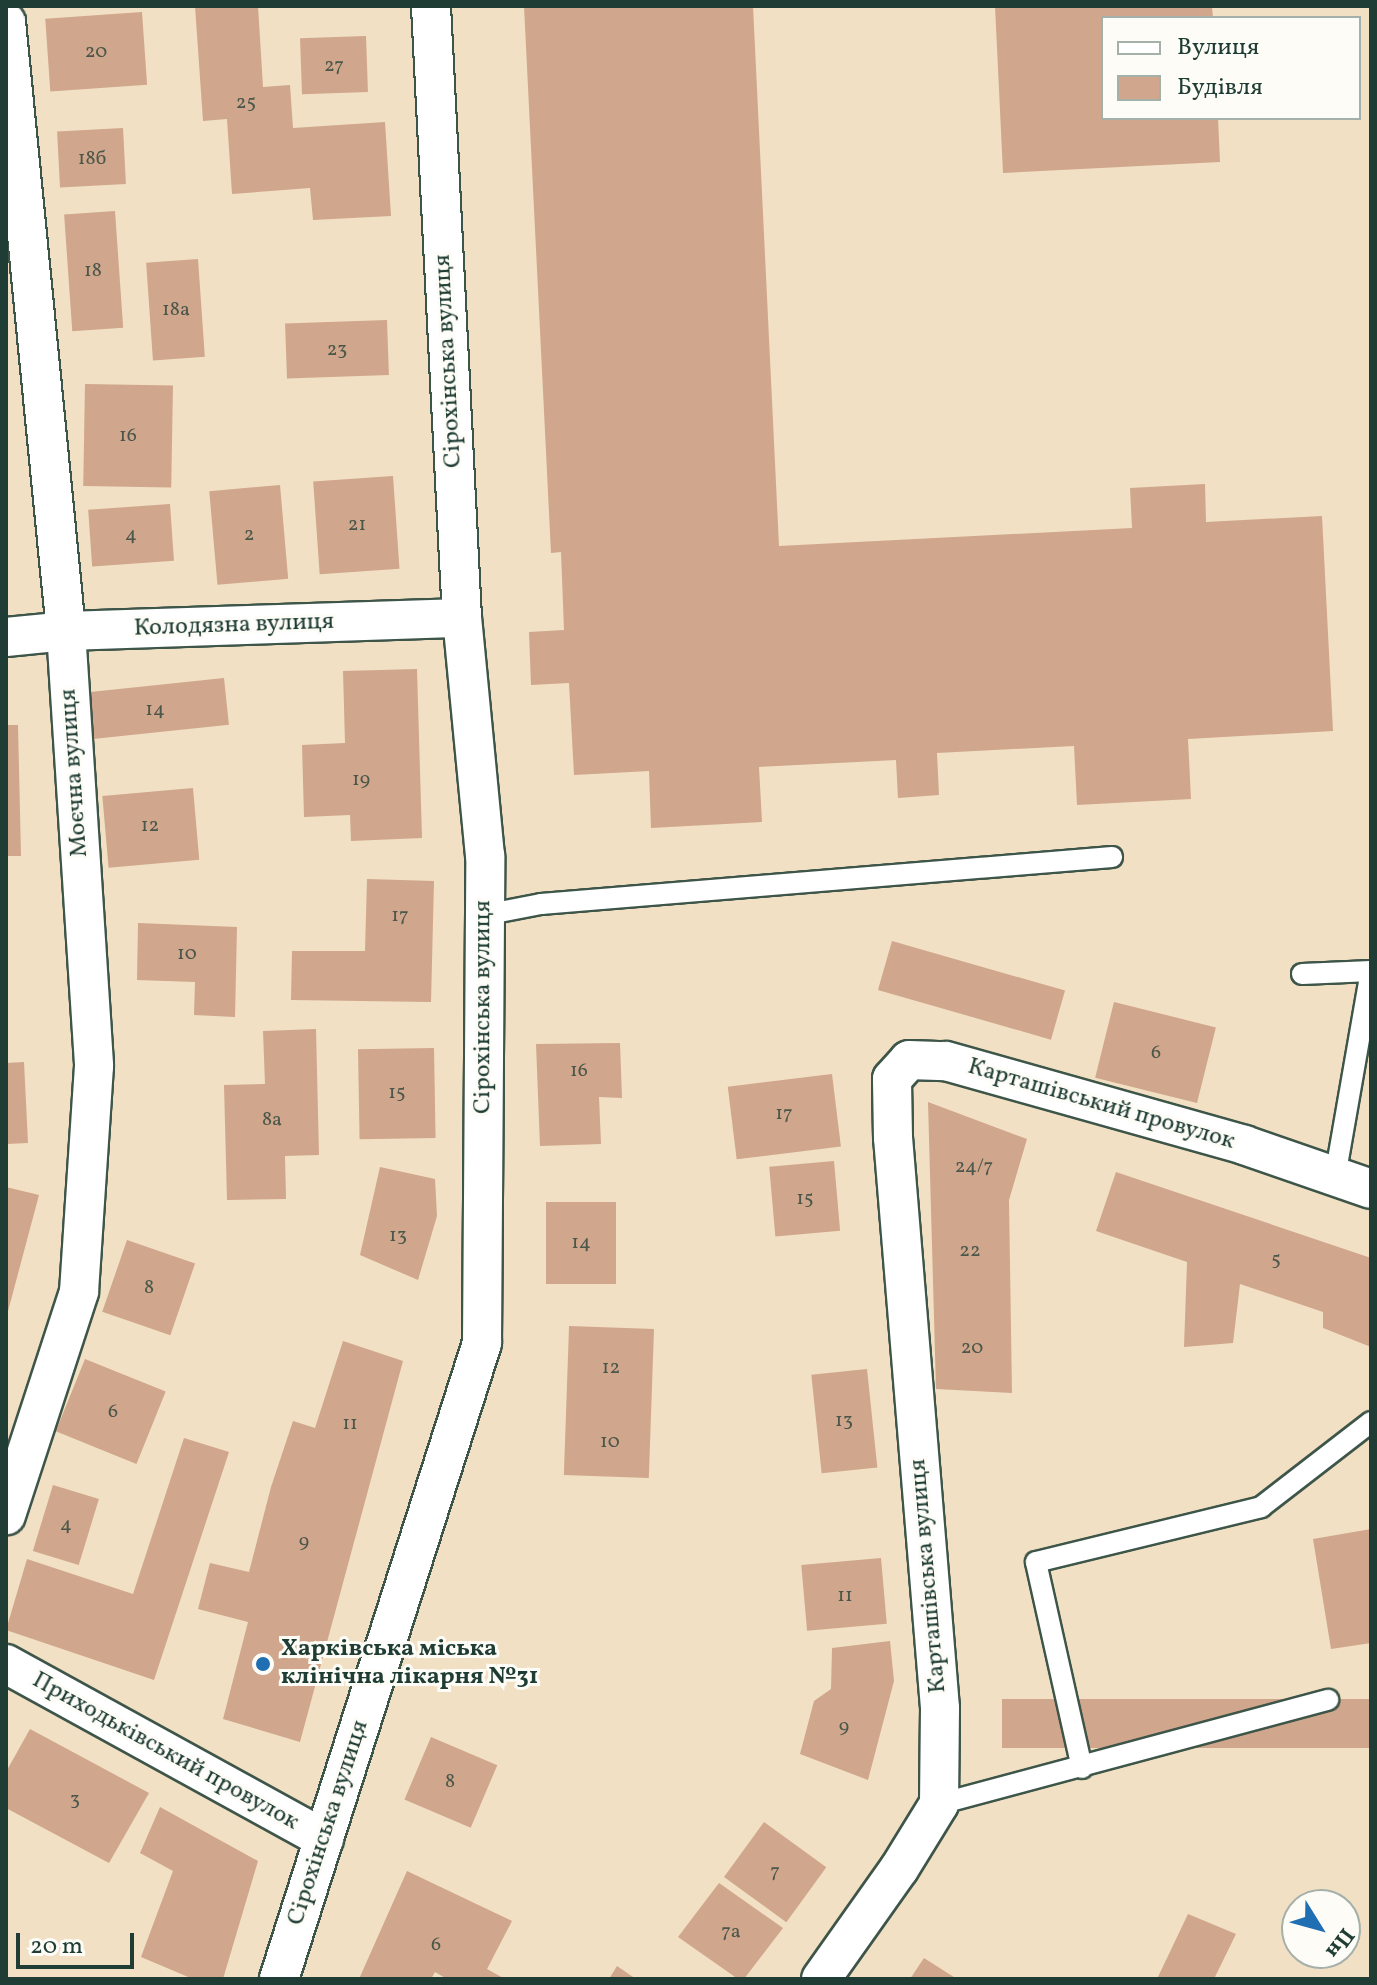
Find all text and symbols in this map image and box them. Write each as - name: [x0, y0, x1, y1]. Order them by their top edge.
- legend: [1101, 16, 1361, 120]
- text: Вулиця: [1177, 31, 1259, 65]
- house number: 20: [85, 40, 107, 64]
- house number: 27: [324, 54, 344, 78]
- text: Будівля: [1177, 71, 1263, 105]
- house number: 25: [236, 91, 256, 115]
- house number: 18б: [78, 147, 106, 171]
- street label: Сірохінська вулиця: [429, 254, 469, 468]
- house number: 18: [84, 259, 102, 283]
- house number: 18а: [162, 298, 190, 322]
- house number: 23: [327, 338, 347, 362]
- house number: 16: [119, 424, 137, 448]
- house number: 21: [348, 513, 366, 537]
- house number: 4: [125, 523, 137, 547]
- house number: 2: [244, 523, 254, 547]
- street label: Колодязна вулиця: [133, 608, 335, 644]
- street label: Моєчна вулиця: [55, 688, 95, 858]
- house number: 14: [145, 698, 165, 722]
- house number: 19: [352, 768, 370, 792]
- house number: 12: [141, 814, 159, 838]
- street label: Сірохінська вулиця: [470, 900, 498, 1114]
- house number: 17: [391, 904, 409, 928]
- house number: 10: [177, 942, 197, 966]
- house number: 6: [1151, 1041, 1161, 1065]
- street label: Карташівський провулок: [964, 1053, 1238, 1157]
- house number: 16: [570, 1059, 588, 1083]
- house number: 15: [388, 1081, 406, 1105]
- house number: 17: [775, 1102, 793, 1126]
- house number: 8а: [262, 1108, 282, 1132]
- house number: 24/7: [955, 1155, 993, 1179]
- house number: 15: [796, 1187, 814, 1211]
- house number: 13: [389, 1224, 407, 1248]
- house number: 14: [571, 1231, 591, 1255]
- house number: 22: [959, 1239, 981, 1263]
- house number: 5: [1271, 1248, 1281, 1272]
- house number: 8: [144, 1276, 154, 1300]
- house number: 20: [961, 1336, 983, 1360]
- house number: 12: [602, 1356, 620, 1380]
- house number: 6: [108, 1400, 118, 1424]
- house number: 13: [835, 1409, 853, 1433]
- house number: 11: [342, 1412, 358, 1436]
- house number: 10: [600, 1430, 620, 1454]
- street label: Карташівська вулиця: [904, 1458, 954, 1694]
- house number: 4: [60, 1513, 72, 1537]
- house number: 9: [299, 1530, 309, 1554]
- house number: 11: [837, 1584, 853, 1608]
- place label: Харківська міська клінічна лікарня №31: [281, 1636, 539, 1692]
- marker: Харківська міська клінічна лікарня №31: [252, 1653, 274, 1675]
- street label: Приходьківський провулок: [27, 1667, 303, 1837]
- house number: 9: [839, 1715, 849, 1739]
- street label: Сірохінська вулиця: [282, 1717, 376, 1929]
- house number: 8: [445, 1770, 455, 1794]
- house number: 3: [70, 1788, 80, 1812]
- house number: 7: [770, 1860, 780, 1884]
- north arrow: [1281, 1889, 1361, 1969]
- scale bar: [20, 1917, 138, 1967]
- house number: 7а: [721, 1920, 741, 1944]
- text: Пн: [1317, 1921, 1361, 1964]
- text: 20 m: [30, 1930, 83, 1964]
- house number: 6: [431, 1933, 441, 1957]

